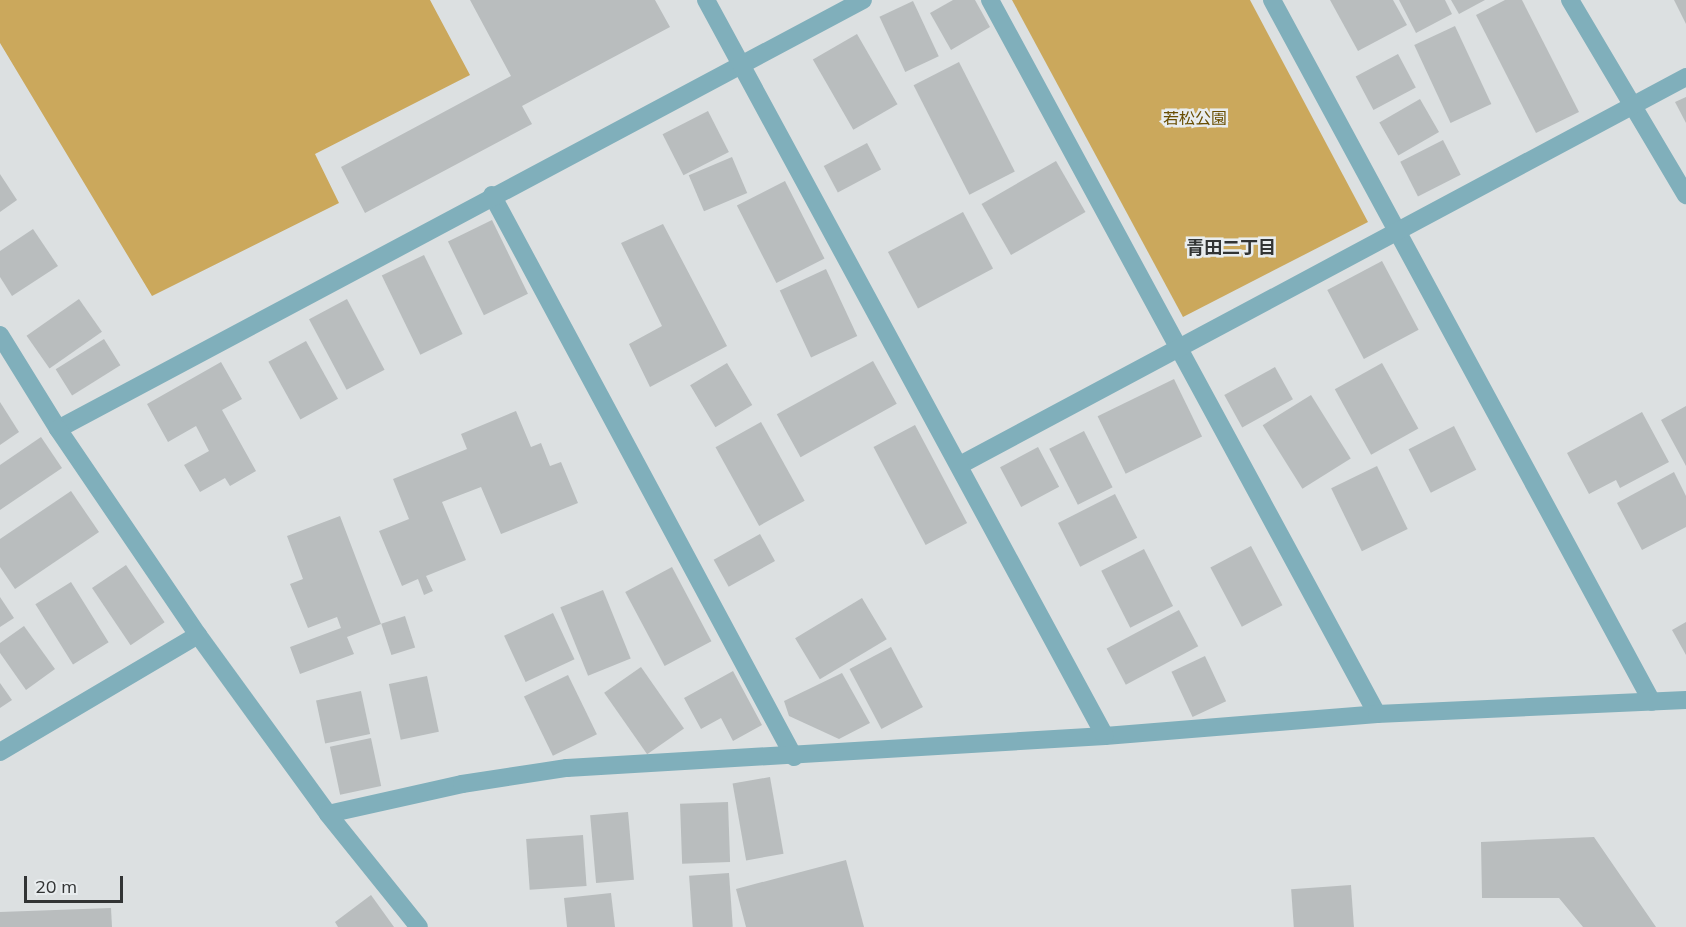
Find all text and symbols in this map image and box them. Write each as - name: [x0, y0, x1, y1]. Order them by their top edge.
- park label: 若松公園: [1163, 108, 1227, 128]
- district label: 青田二丁目: [1186, 237, 1276, 259]
- scale bar: [27, 864, 126, 902]
- text: 20 m: [35, 875, 77, 898]

